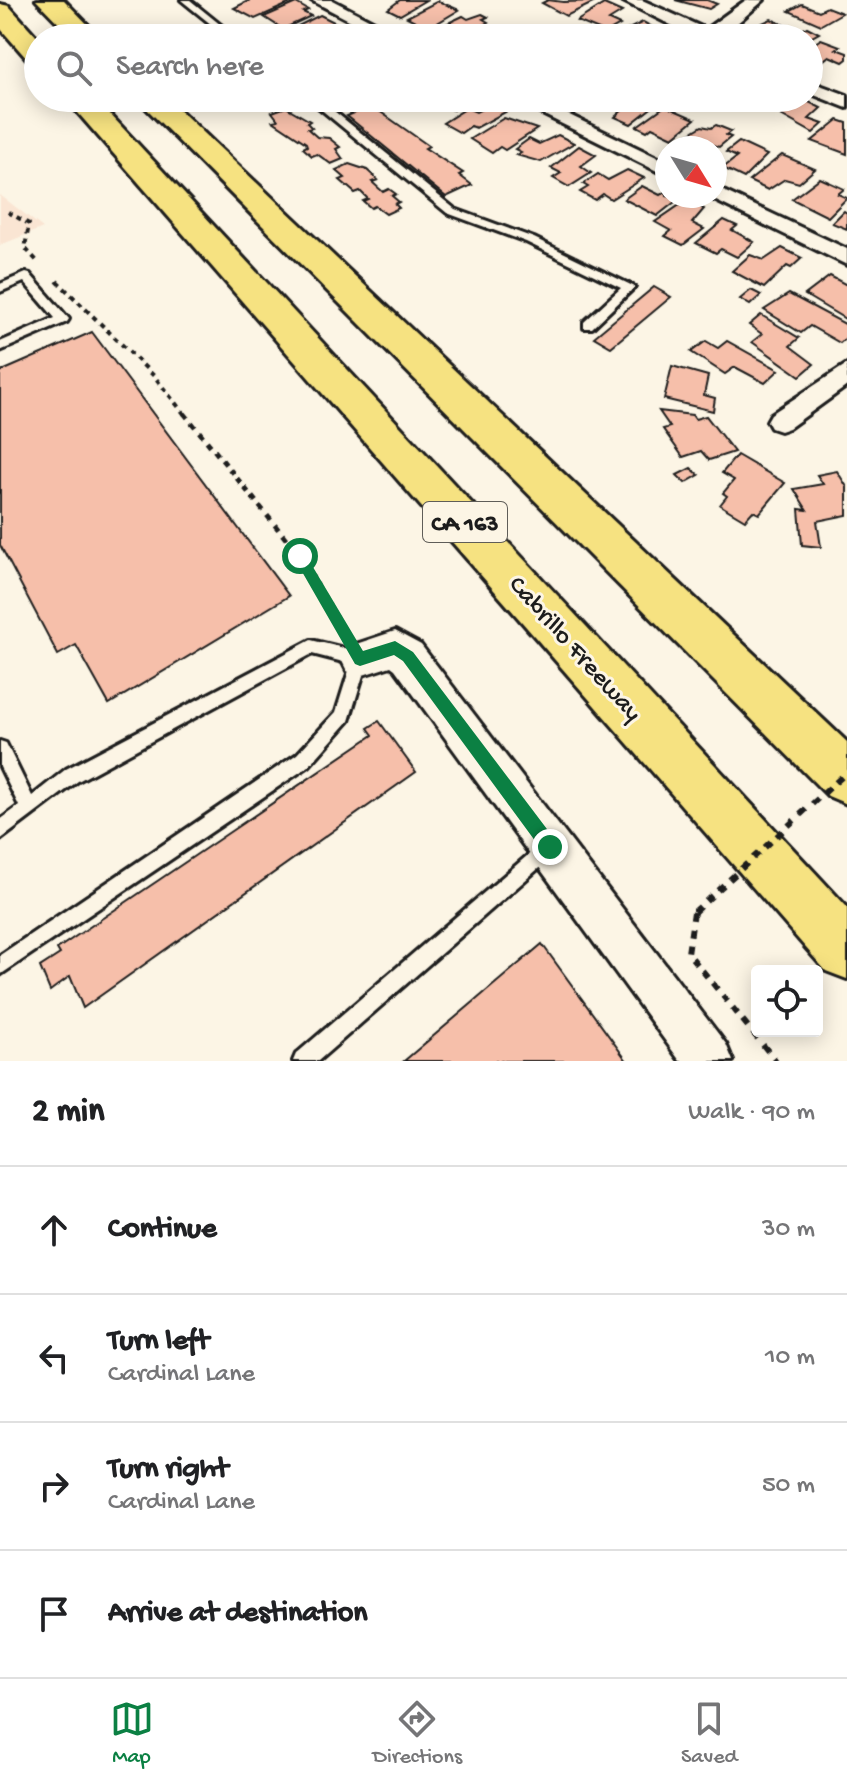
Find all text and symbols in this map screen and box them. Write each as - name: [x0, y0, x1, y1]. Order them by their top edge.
- search box: [24, 24, 823, 112]
- icon: search: [52, 46, 96, 90]
- text: Search here: [116, 51, 264, 86]
- north arrow: [655, 136, 727, 208]
- road number: CA 163: [423, 502, 507, 542]
- route start: [282, 538, 318, 574]
- street label: Cabrillo Freeway: [500, 571, 647, 729]
- route end: [532, 829, 568, 865]
- map controls: [751, 965, 823, 1037]
- button: locate: [751, 965, 823, 1037]
- text: 2 min: [32, 1093, 104, 1133]
- text: Walk · 90 m: [688, 1098, 815, 1129]
- icon: ahead: [32, 1208, 76, 1252]
- text: Continue: [108, 1213, 217, 1248]
- text: 30 m: [762, 1215, 815, 1246]
- text: Turn left: [108, 1325, 209, 1360]
- icon: left: [32, 1336, 76, 1380]
- text: 10 m: [765, 1343, 815, 1374]
- text: Cardinal Lane: [108, 1360, 255, 1391]
- text: Turn right: [108, 1453, 228, 1488]
- icon: right: [32, 1464, 76, 1508]
- text: 50 m: [762, 1471, 815, 1502]
- text: Cardinal Lane: [108, 1488, 255, 1519]
- icon: arrive: [32, 1592, 76, 1636]
- text: Arrive at destination: [108, 1597, 368, 1632]
- tab: Map: [110, 1697, 154, 1771]
- tab: Directions: [373, 1697, 462, 1771]
- tab: Saved: [681, 1697, 737, 1771]

